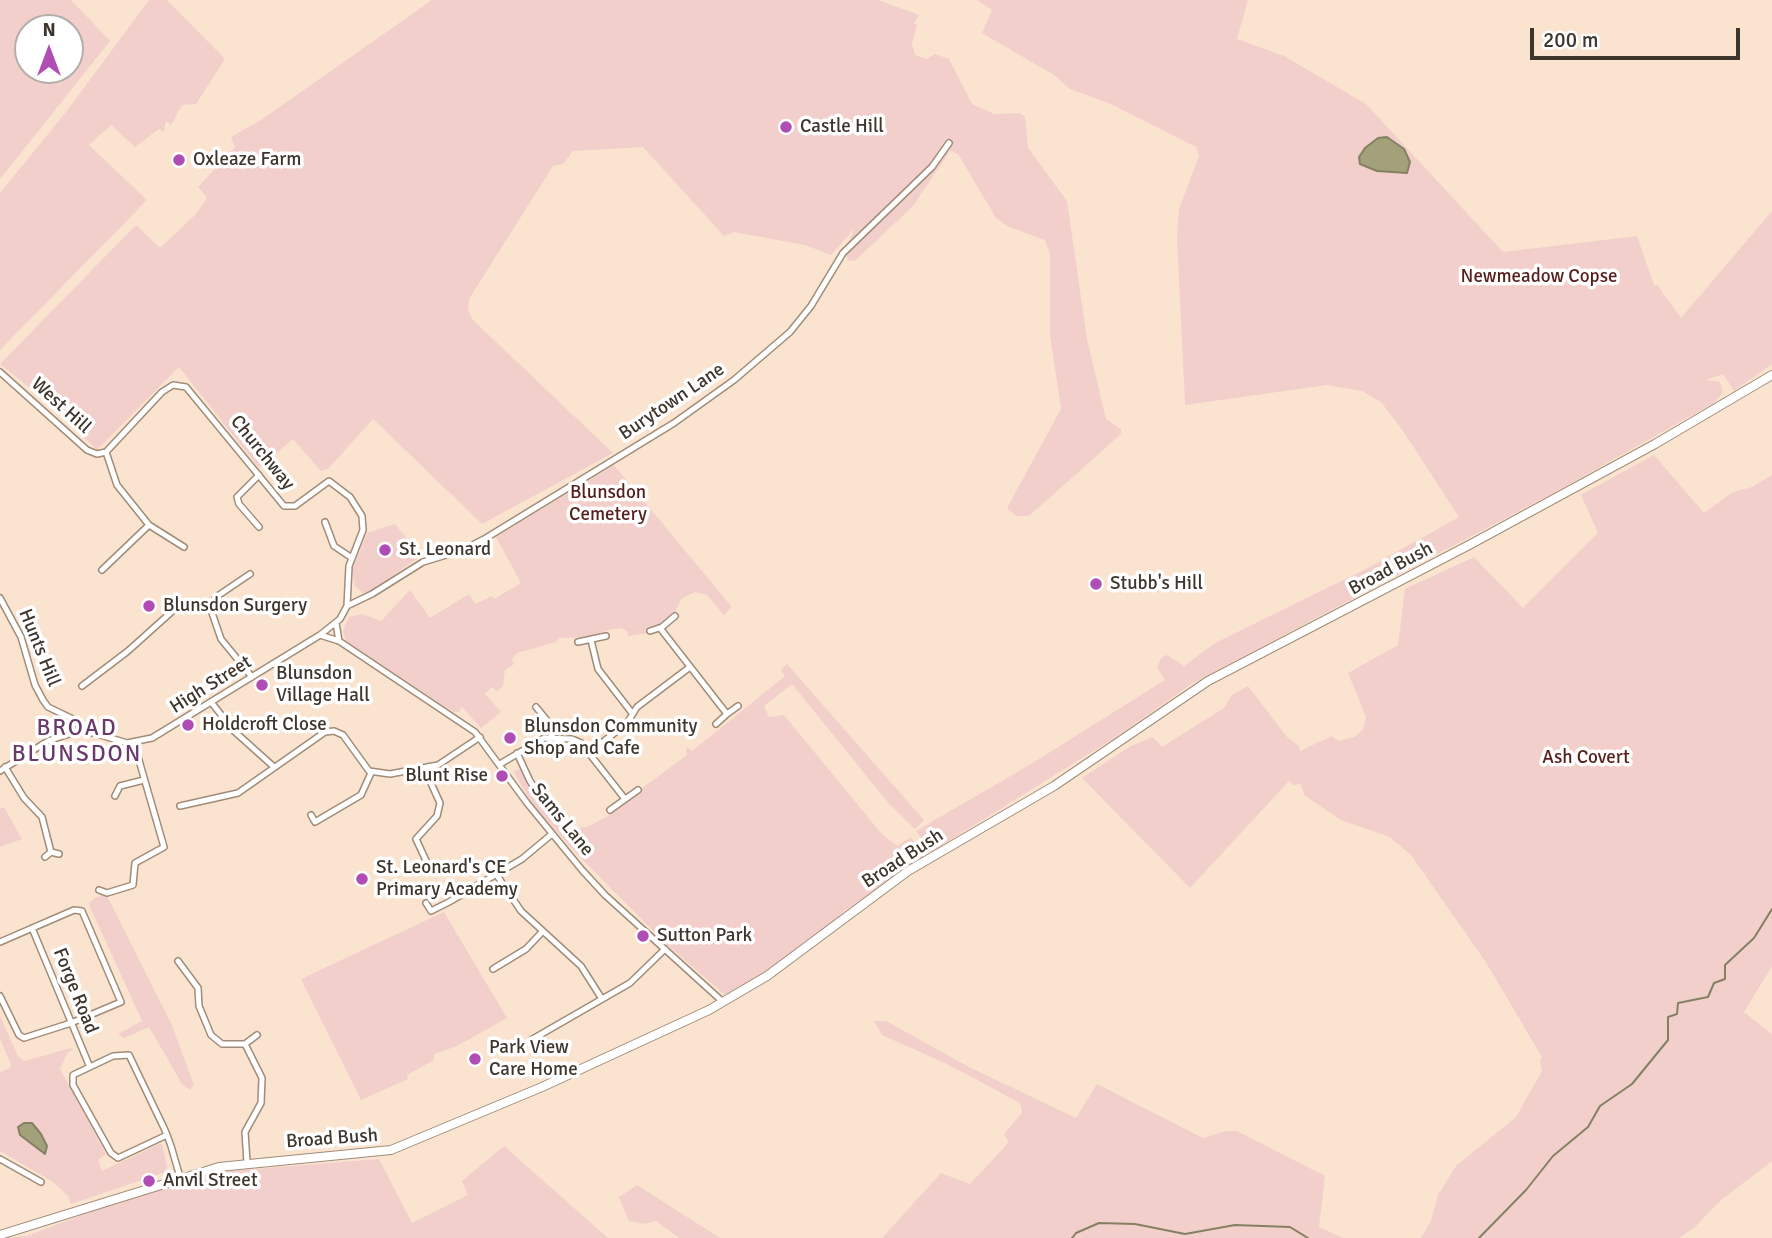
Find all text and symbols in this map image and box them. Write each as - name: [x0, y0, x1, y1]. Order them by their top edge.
- north arrow: [14, 14, 84, 84]
- scale bar: [1534, 14, 1744, 58]
- text: N: [42, 18, 56, 42]
- text: 200 m: [1543, 27, 1598, 53]
- place label: Castle Hill: [800, 116, 884, 138]
- marker: Castle Hill: [778, 119, 794, 135]
- place label: Oxleaze Farm: [193, 149, 301, 171]
- marker: Oxleaze Farm: [171, 152, 187, 168]
- park label: Newmeadow Copse: [1461, 266, 1617, 288]
- street label: Burytown Lane: [615, 358, 729, 446]
- street label: West Hill: [26, 373, 96, 439]
- street label: Churchway: [225, 411, 299, 495]
- park label: Blunsdon Cemetery: [569, 482, 647, 526]
- street label: Broad Bush: [1345, 537, 1437, 601]
- place label: St. Leonard: [399, 539, 491, 561]
- marker: St. Leonard: [377, 542, 393, 558]
- place label: Stubb's Hill: [1110, 573, 1203, 595]
- marker: Stubb's Hill: [1088, 576, 1104, 592]
- place label: Blunsdon Surgery: [163, 595, 307, 617]
- marker: Blunsdon Surgery: [141, 598, 157, 614]
- street label: Hunts Hill: [13, 606, 65, 690]
- street label: High Street: [166, 651, 256, 719]
- place label: Blunsdon Village Hall: [276, 663, 370, 707]
- marker: Blunsdon Village Hall: [254, 677, 270, 693]
- place label: Holdcroft Close: [202, 714, 327, 736]
- district label: BROAD BLUNSDON: [13, 715, 141, 769]
- place label: Blunsdon Community Shop and Cafe: [524, 716, 697, 760]
- marker: Holdcroft Close: [180, 717, 196, 733]
- marker: Blunsdon Community Shop and Cafe: [502, 730, 518, 746]
- park label: Ash Covert: [1542, 747, 1630, 769]
- place label: Blunt Rise: [405, 765, 488, 787]
- marker: Blunt Rise: [494, 768, 510, 784]
- street label: Sams Lane: [526, 779, 598, 861]
- street label: Broad Bush: [858, 824, 948, 894]
- place label: St. Leonard's CE Primary Academy: [376, 857, 518, 901]
- marker: St. Leonard's CE Primary Academy: [354, 871, 370, 887]
- place label: Sutton Park: [657, 925, 752, 947]
- marker: Sutton Park: [635, 928, 651, 944]
- street label: Forge Road: [47, 945, 103, 1037]
- place label: Park View Care Home: [489, 1037, 578, 1081]
- marker: Park View Care Home: [467, 1051, 483, 1067]
- street label: Broad Bush: [285, 1124, 379, 1154]
- place label: Anvil Street: [163, 1170, 258, 1192]
- marker: Anvil Street: [141, 1173, 157, 1189]

